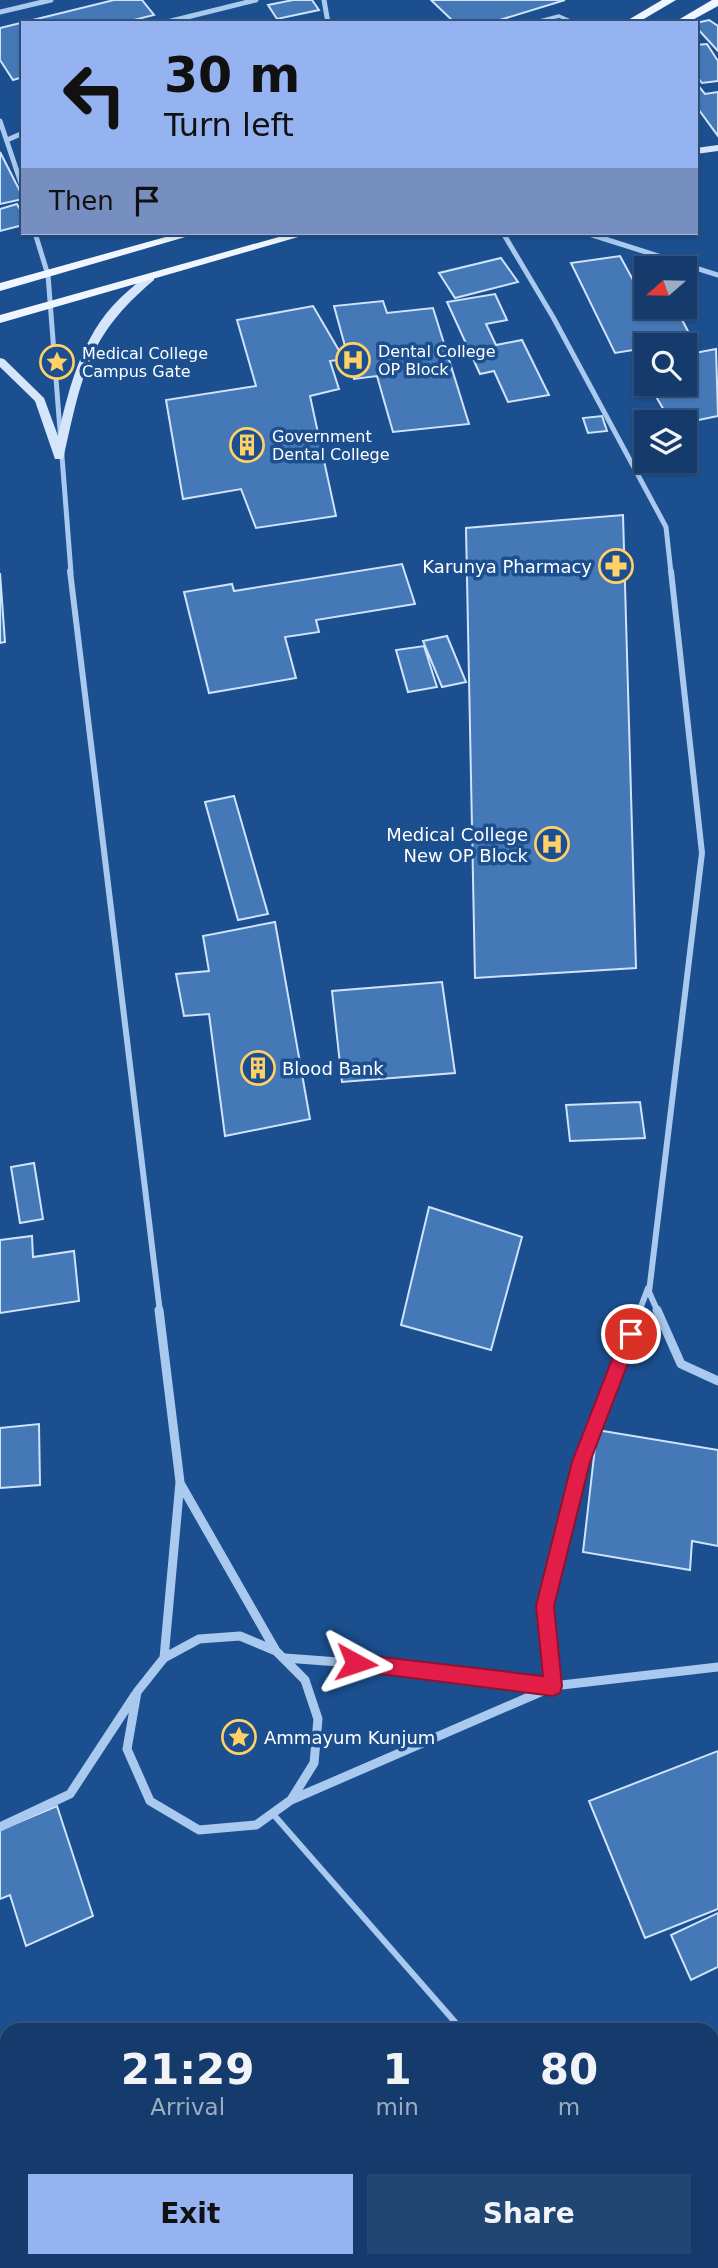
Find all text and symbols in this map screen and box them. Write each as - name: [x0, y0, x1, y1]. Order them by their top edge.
- text: 30 m: [164, 47, 300, 104]
- icon: left: [49, 49, 140, 140]
- text: Turn left: [164, 106, 294, 144]
- icon: arrive: [128, 182, 166, 220]
- text: Then: [49, 186, 114, 216]
- north arrow: [634, 256, 696, 318]
- map controls: [634, 256, 697, 473]
- button: search: [634, 333, 697, 396]
- hospital icon: Dental College OP Block: [334, 341, 372, 379]
- place label: Dental College OP Block: [378, 342, 496, 379]
- place icon: Medical College Campus Gate: [38, 343, 76, 381]
- place label: Medical College Campus Gate: [82, 344, 208, 381]
- button: layers: [634, 410, 697, 473]
- building icon: Government Dental College: [228, 426, 266, 464]
- place label: Government Dental College: [272, 427, 390, 464]
- pharmacy icon: Karunya Pharmacy: [597, 547, 635, 585]
- place label: Karunya Pharmacy: [422, 556, 592, 577]
- place label: Medical College New OP Block: [386, 824, 529, 866]
- hospital icon: Medical College New OP Block: [533, 825, 571, 863]
- building icon: Blood Bank: [239, 1049, 277, 1087]
- place label: Blood Bank: [282, 1058, 384, 1079]
- pin: [601, 1304, 661, 1364]
- icon: arrive: [612, 1315, 650, 1353]
- position arrow: [319, 1626, 393, 1700]
- place icon: Ammayum Kunjum: [220, 1718, 258, 1756]
- place label: Ammayum Kunjum: [264, 1727, 435, 1748]
- text: 21:29: [121, 2045, 255, 2094]
- text: 1: [382, 2045, 412, 2094]
- text: 80: [540, 2045, 598, 2094]
- text: Arrival: [150, 2094, 225, 2120]
- text: min: [375, 2094, 419, 2120]
- text: m: [558, 2094, 580, 2120]
- button: Exit: [28, 2174, 353, 2254]
- button: Share: [367, 2174, 691, 2254]

